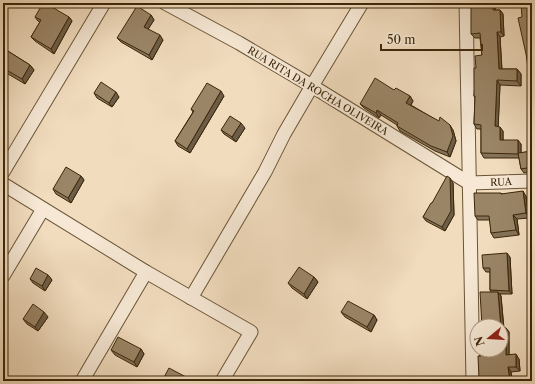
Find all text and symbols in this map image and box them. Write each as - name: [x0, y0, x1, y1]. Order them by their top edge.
- scale bar: [381, 26, 482, 52]
- text: 50 m: [387, 32, 416, 47]
- street label: RUA RITA DA ROCHA OLIVEIRA: [245, 44, 391, 139]
- street label: RUA: [490, 175, 513, 189]
- north arrow: [469, 318, 509, 358]
- text: N: [471, 334, 488, 348]

